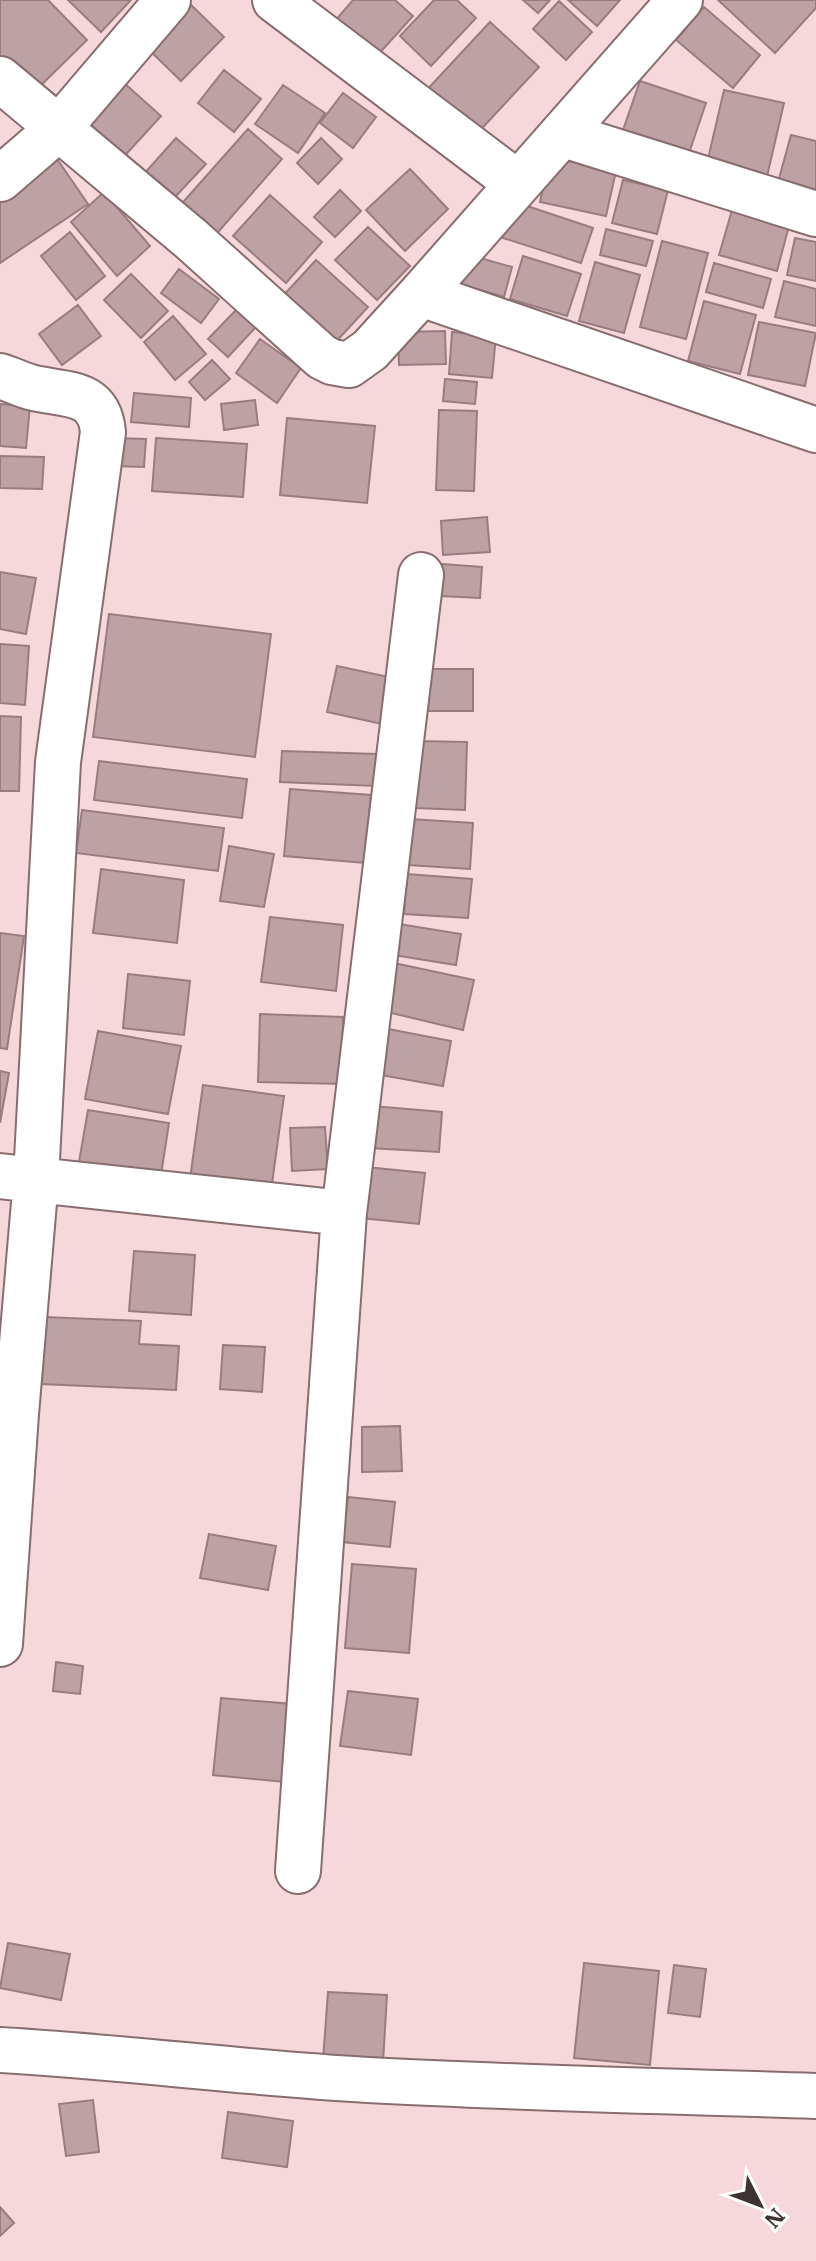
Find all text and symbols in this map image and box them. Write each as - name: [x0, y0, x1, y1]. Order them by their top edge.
- north arrow: [720, 2165, 800, 2245]
- text: N: [759, 2203, 792, 2235]

